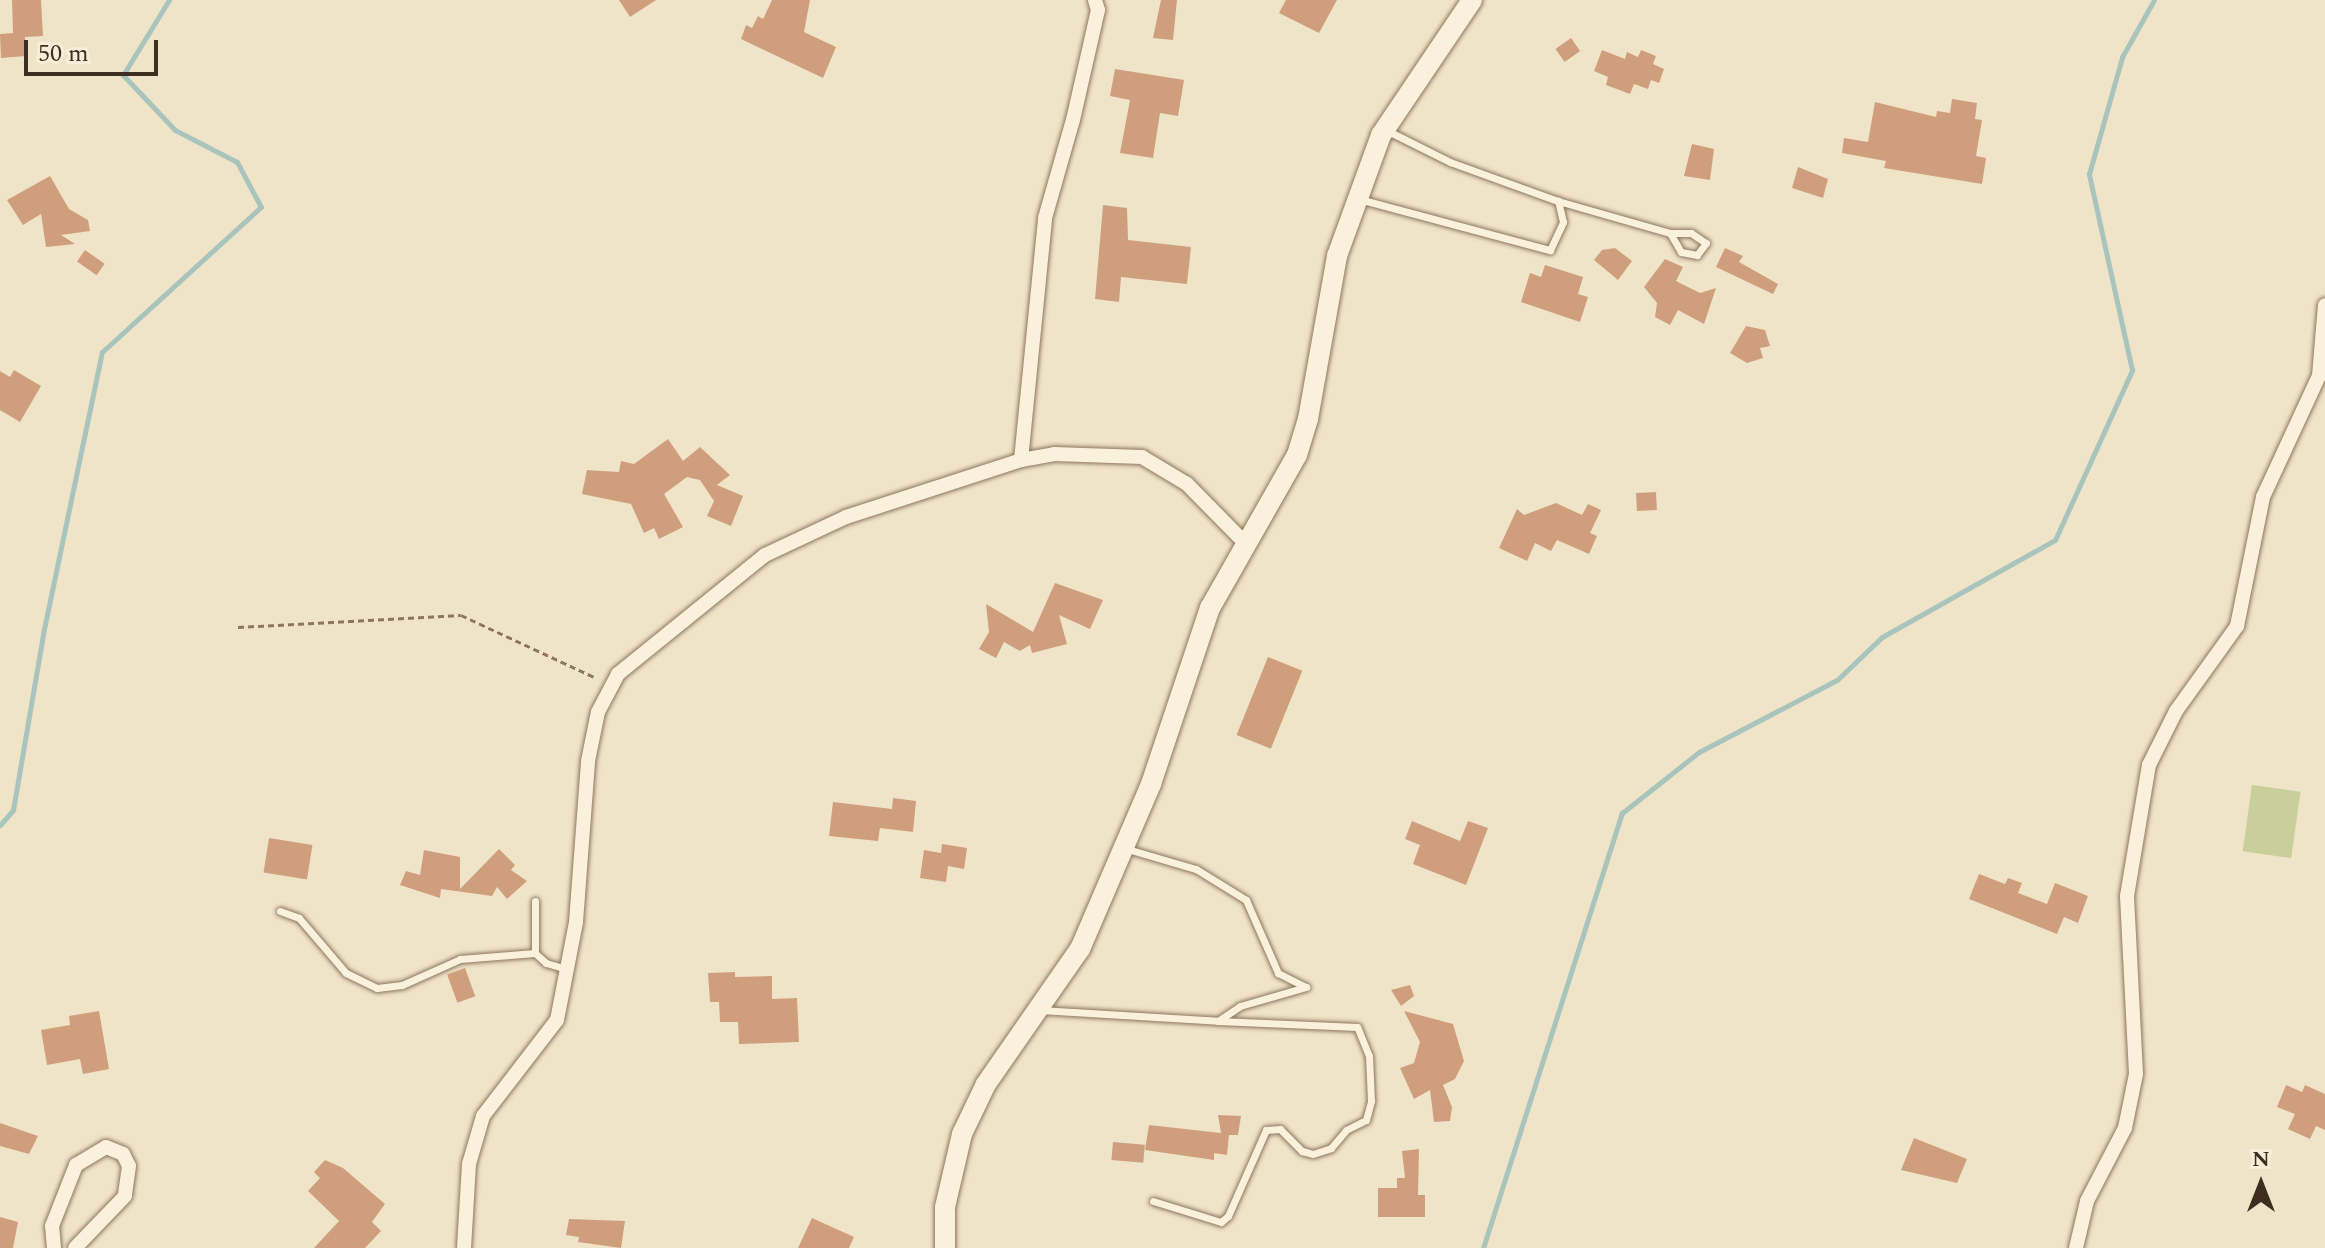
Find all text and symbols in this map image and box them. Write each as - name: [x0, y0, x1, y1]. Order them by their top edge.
- scale bar: [28, 24, 162, 74]
- text: 50 m: [38, 36, 89, 72]
- text: N: [2252, 1143, 2270, 1176]
- north arrow: [2221, 1144, 2301, 1224]

